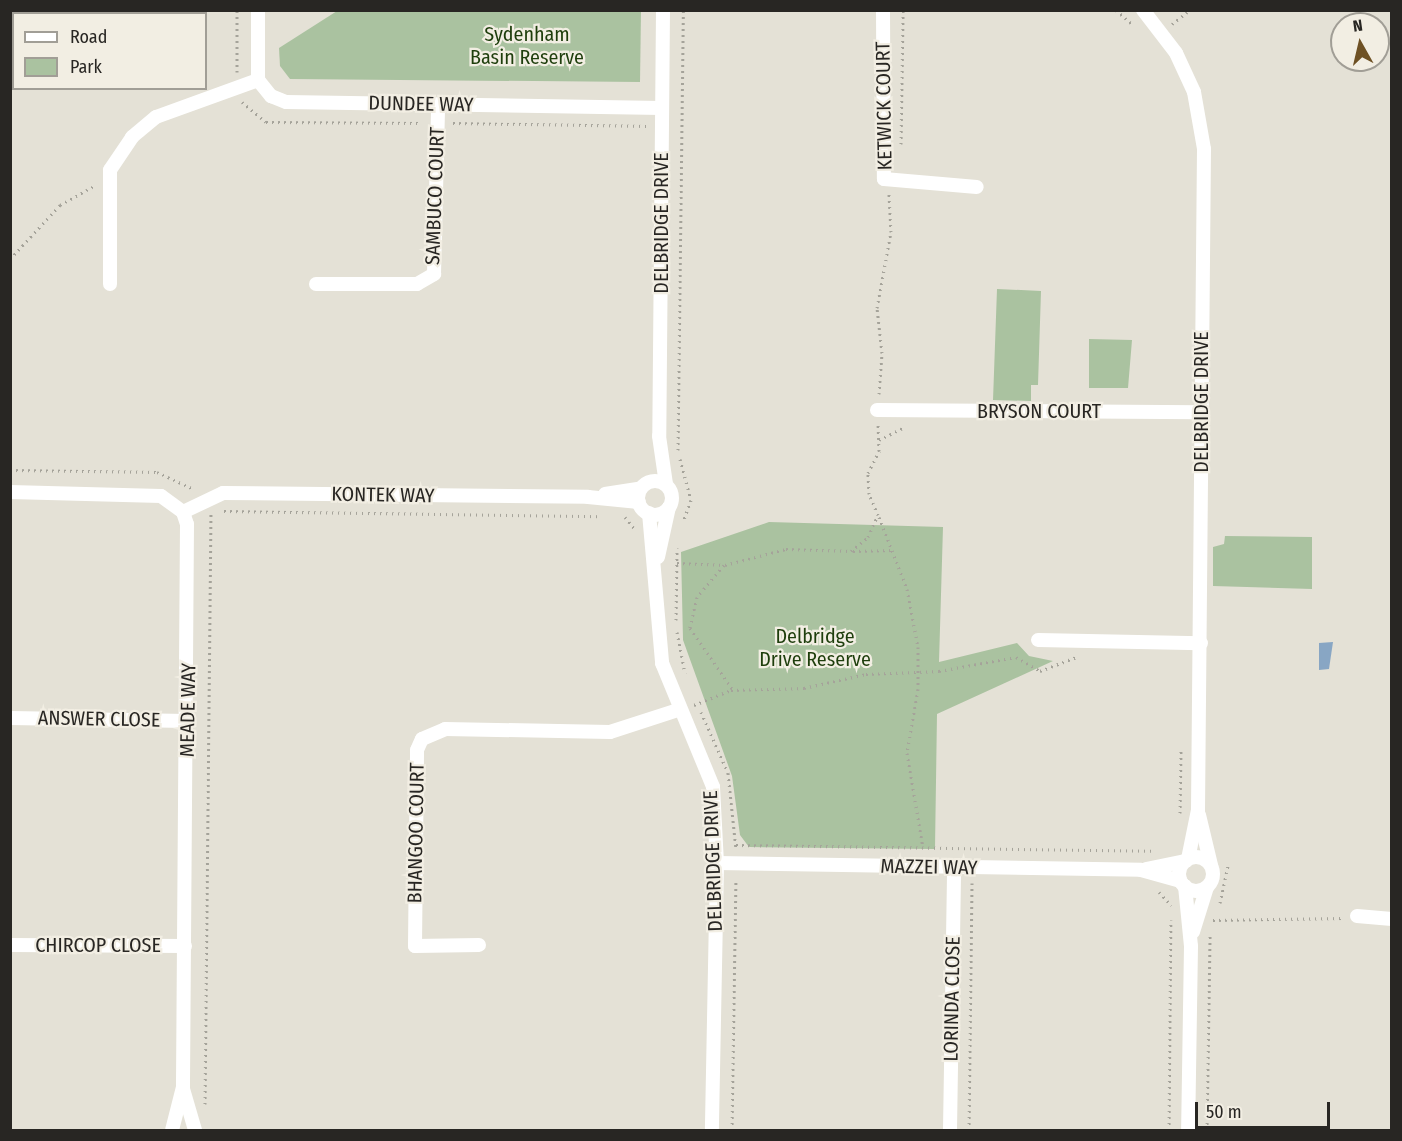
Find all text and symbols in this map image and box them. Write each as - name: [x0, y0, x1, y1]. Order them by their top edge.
- legend: [12, 12, 207, 90]
- north arrow: [1330, 12, 1390, 72]
- text: N: [1352, 16, 1364, 36]
- park label: Sydenham Basin Reserve: [470, 22, 584, 69]
- text: Road: [70, 26, 107, 48]
- street label: KETWICK COURT: [871, 41, 897, 171]
- text: Park: [70, 56, 102, 78]
- street label: DUNDEE WAY: [368, 91, 474, 117]
- street label: SAMBUCO COURT: [421, 127, 449, 265]
- street label: DELBRIDGE DRIVE: [649, 152, 673, 294]
- street label: DELBRIDGE DRIVE: [1189, 331, 1213, 473]
- street label: BRYSON COURT: [977, 399, 1101, 423]
- street label: KONTEK WAY: [331, 482, 435, 508]
- park label: Delbridge Drive Reserve: [759, 625, 871, 672]
- street label: MEADE WAY: [175, 663, 201, 757]
- street label: ANSWER CLOSE: [38, 706, 160, 732]
- street label: BHANGOO COURT: [403, 762, 429, 904]
- street label: DELBRIDGE DRIVE: [699, 790, 727, 932]
- street label: MAZZEI WAY: [880, 854, 978, 880]
- street label: CHIRCOP CLOSE: [35, 933, 161, 957]
- street label: LORINDA CLOSE: [939, 936, 965, 1062]
- scale bar: [1198, 1090, 1333, 1128]
- text: 50 m: [1206, 1101, 1242, 1123]

